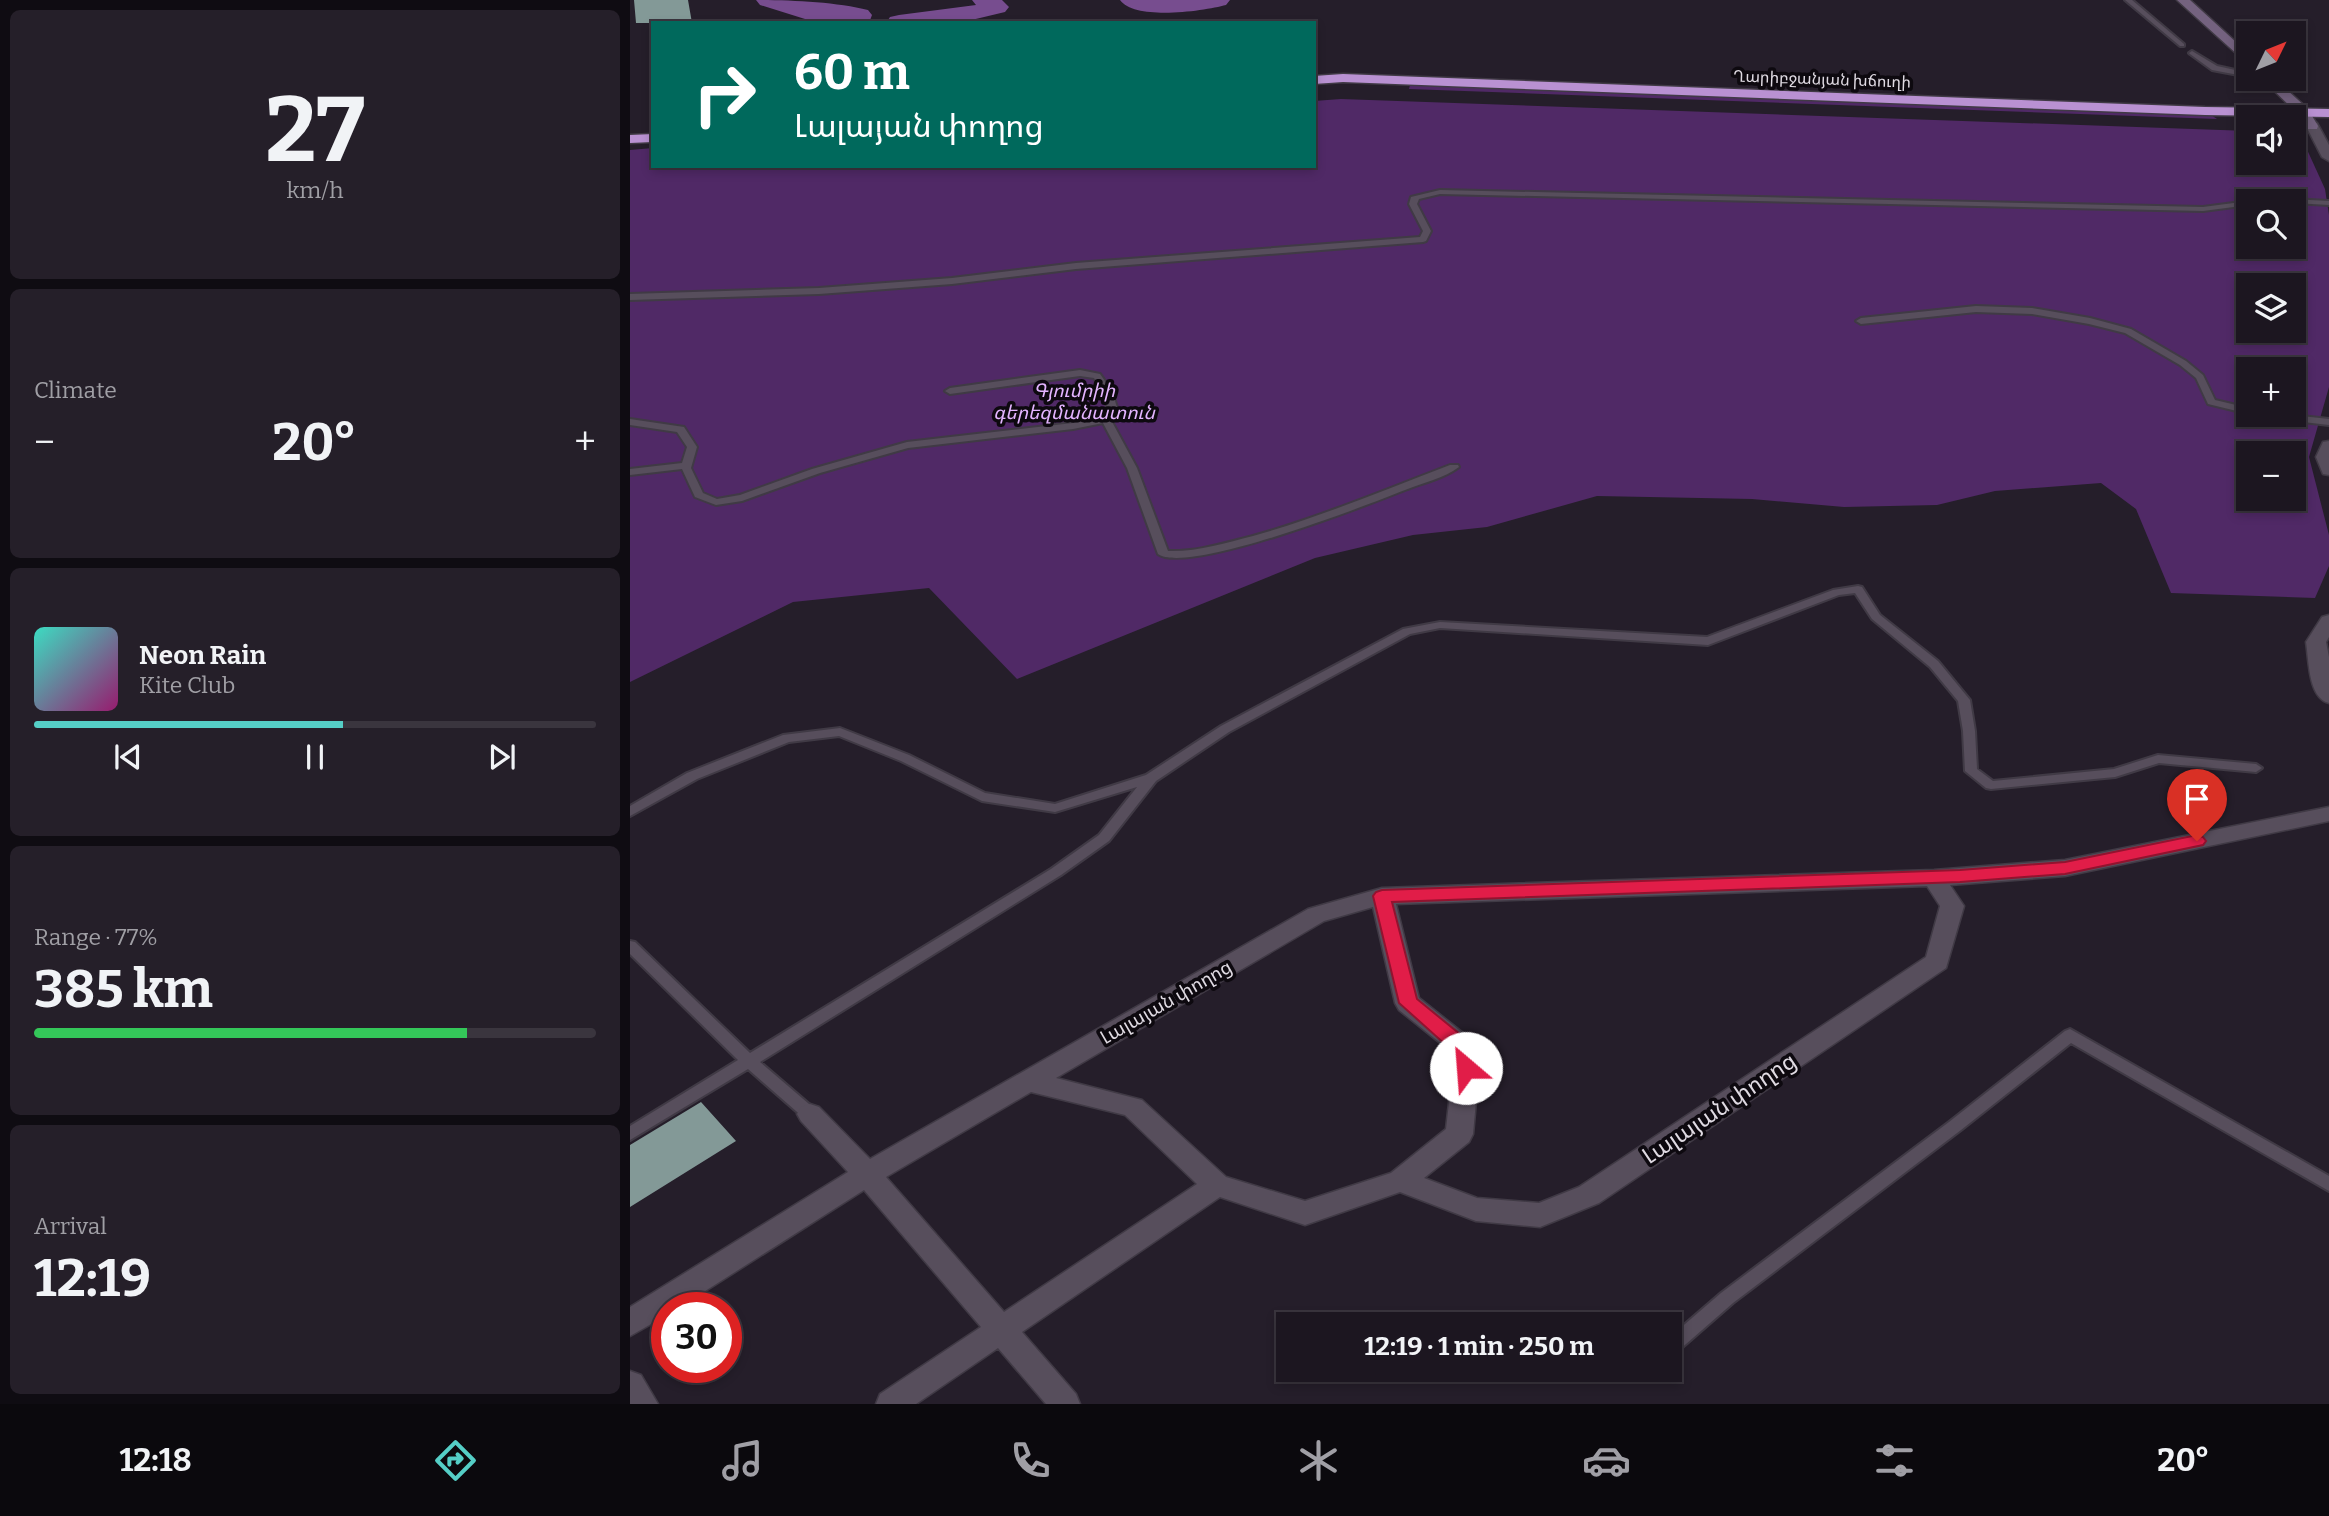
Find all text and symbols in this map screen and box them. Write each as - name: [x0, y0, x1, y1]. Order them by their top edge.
- north arrow: [2236, 21, 2306, 91]
- map controls: [2236, 21, 2306, 511]
- text: 60 m: [794, 43, 910, 102]
- icon: right: [679, 49, 770, 140]
- street label: Ղարիբջանյան խճուղի: [1733, 66, 1911, 92]
- text: 27: [265, 76, 365, 185]
- button: sound: [2236, 105, 2306, 175]
- text: Լալայան փողոց: [794, 107, 1044, 145]
- text: km/h: [287, 176, 343, 204]
- button: search: [2236, 189, 2306, 259]
- button: layers: [2236, 273, 2306, 343]
- button: +: [2236, 357, 2306, 427]
- text: Climate: [34, 376, 117, 404]
- park label: Գյումրիի գերեզմանատուն: [993, 379, 1156, 424]
- text: 20°: [272, 411, 357, 474]
- text: −: [34, 419, 55, 465]
- text: +: [574, 419, 596, 465]
- button: −: [2236, 441, 2306, 511]
- text: Neon Rain: [139, 640, 266, 671]
- text: Kite Club: [139, 671, 235, 699]
- icon: previous: [109, 738, 147, 776]
- icon: pause: [296, 738, 334, 776]
- icon: next: [483, 738, 521, 776]
- pin: [2167, 769, 2227, 841]
- icon: arrive: [2178, 780, 2216, 818]
- text: Range · 77%: [34, 923, 158, 951]
- street label: Լալայան փողոց: [1096, 955, 1236, 1049]
- text: 385 km: [34, 958, 213, 1021]
- position arrow: [1429, 1031, 1503, 1105]
- street label: Լալայան փողոց: [1637, 1046, 1801, 1170]
- text: Arrival: [34, 1212, 107, 1240]
- text: 12:19: [34, 1247, 151, 1310]
- speed limit sign: 30: [651, 1292, 742, 1383]
- text: 12:19 · 1 min · 250 m: [1364, 1331, 1594, 1362]
- icon: directions: [431, 1436, 480, 1485]
- icon: music: [718, 1436, 767, 1485]
- icon: phone: [1006, 1436, 1055, 1485]
- icon: climate: [1294, 1436, 1343, 1485]
- icon: car: [1582, 1436, 1631, 1485]
- icon: filters: [1870, 1436, 1919, 1485]
- text: 12:18: [119, 1441, 192, 1479]
- text: 20°: [2157, 1441, 2210, 1479]

